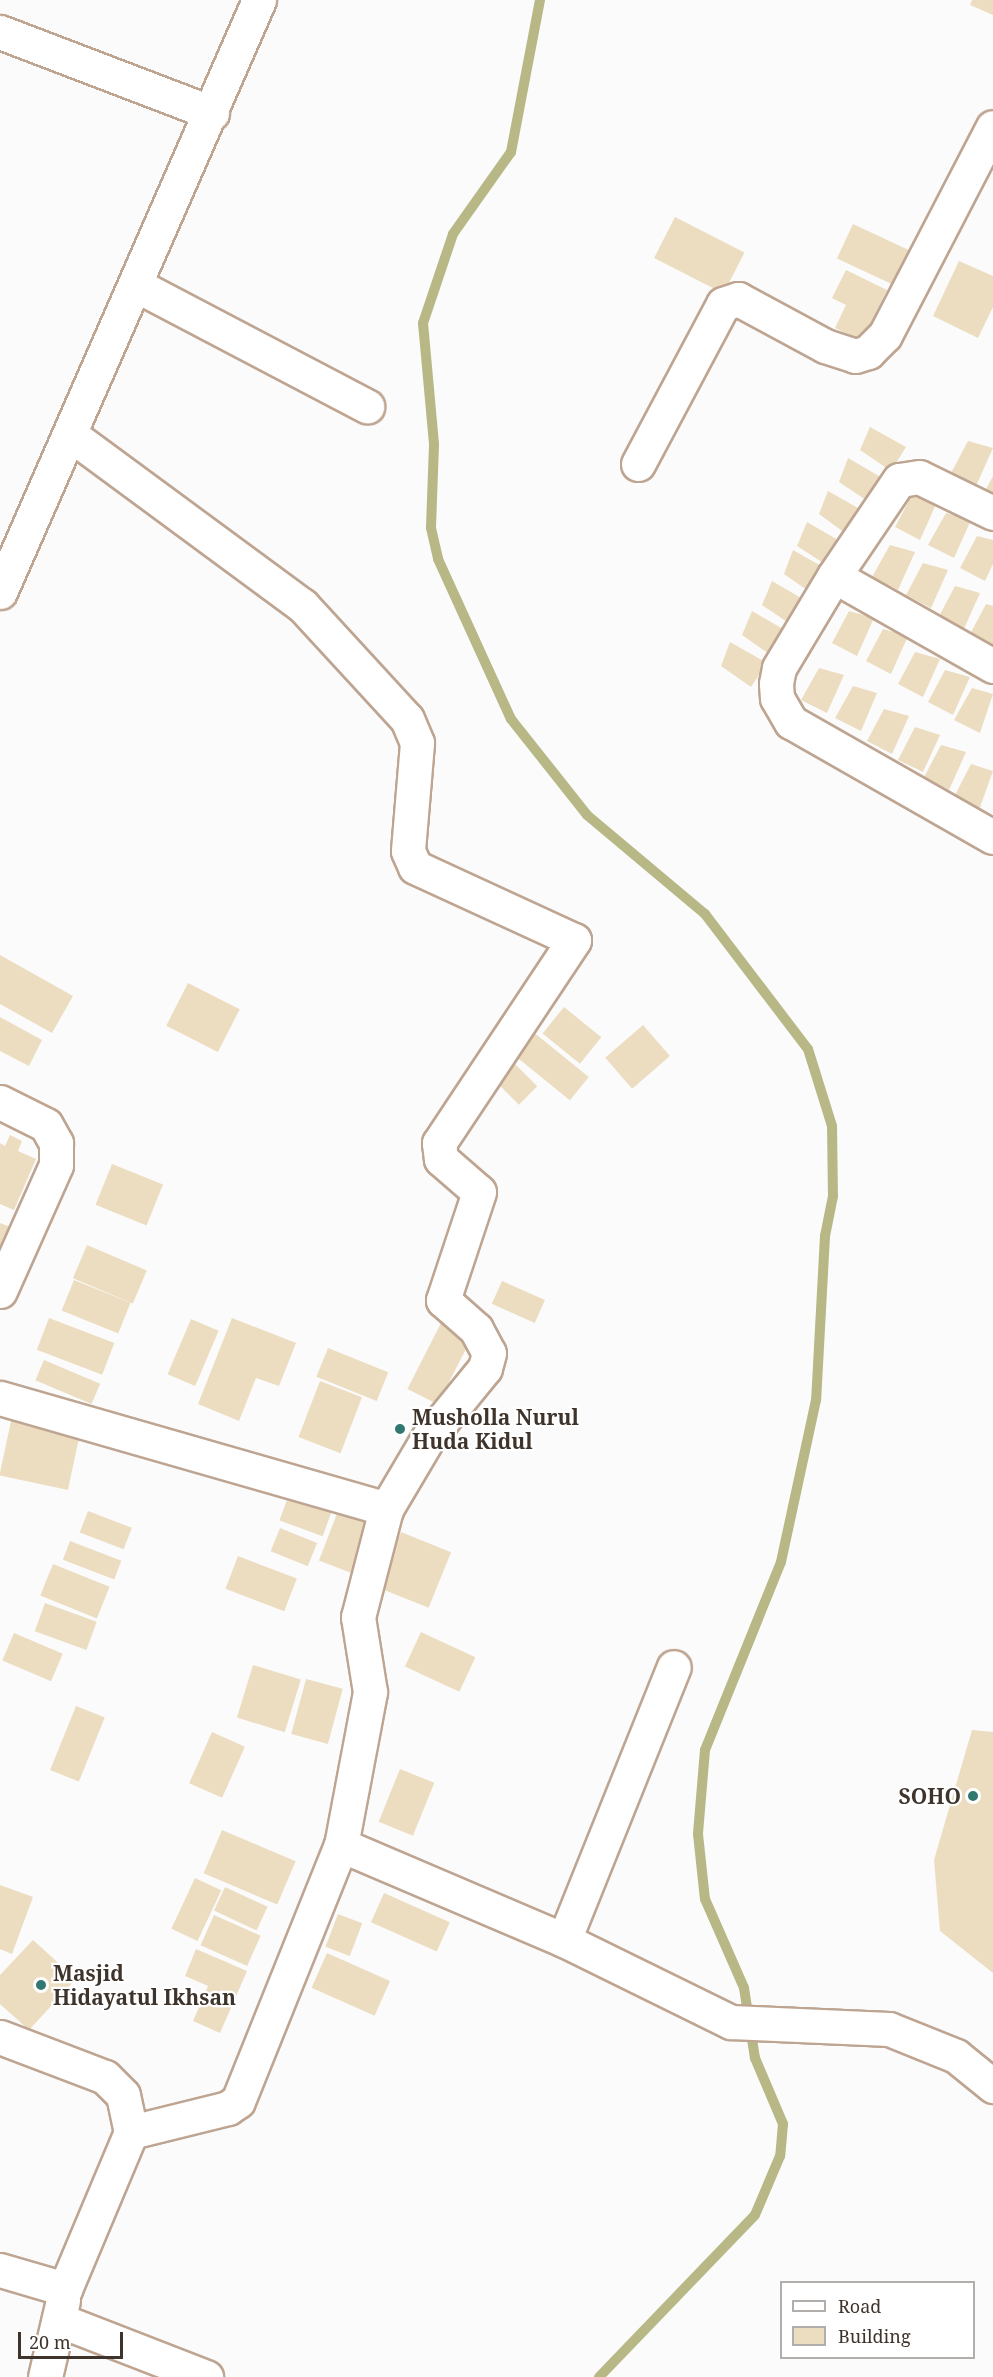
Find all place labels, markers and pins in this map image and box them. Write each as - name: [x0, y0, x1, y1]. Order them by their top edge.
- place label: Musholla Nurul Huda Kidul: [412, 1404, 579, 1454]
- marker: Musholla Nurul Huda Kidul: [393, 1422, 407, 1436]
- place label: SOHO: [899, 1783, 961, 1809]
- marker: SOHO: [966, 1789, 980, 1803]
- place label: Masjid Hidayatul Ikhsan: [53, 1960, 236, 2010]
- marker: Masjid Hidayatul Ikhsan: [34, 1978, 48, 1992]

